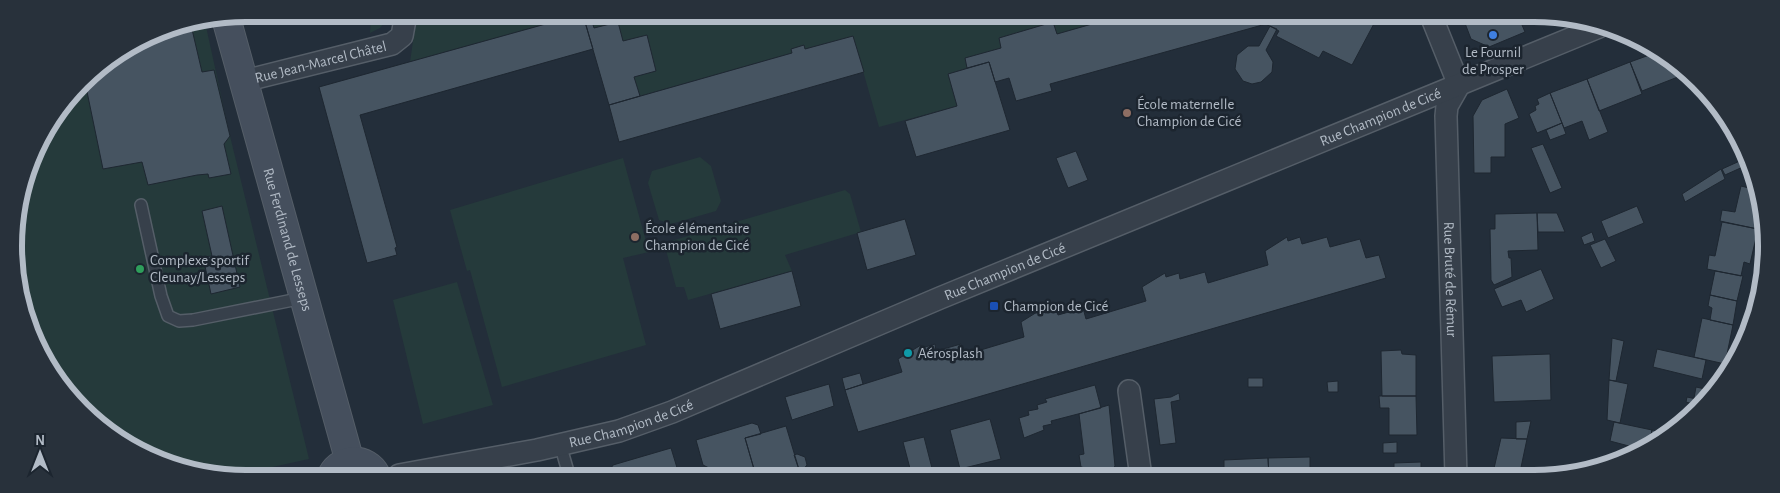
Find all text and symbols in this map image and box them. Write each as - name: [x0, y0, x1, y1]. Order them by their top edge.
- marker: Le Fournil de Prosper: [1487, 29, 1499, 41]
- street label: Rue Jean-Marcel Châtel: [253, 38, 388, 85]
- place label: Le Fournil de Prosper: [1462, 45, 1524, 77]
- street label: Rue Champion de Cicé: [1317, 85, 1443, 149]
- place label: École maternelle Champion de Cicé: [1137, 95, 1241, 129]
- marker: École maternelle Champion de Cicé: [1121, 107, 1133, 119]
- street label: Rue Ferdinand de Lesseps: [261, 166, 315, 313]
- place label: École élémentaire Champion de Cicé: [645, 219, 749, 253]
- street label: Rue Bruté de Rémur: [1441, 221, 1460, 338]
- marker: École élémentaire Champion de Cicé: [629, 231, 641, 243]
- street label: Rue Champion de Cicé: [942, 240, 1068, 303]
- place label: Complexe sportif Cleunay/Lesseps: [150, 253, 250, 285]
- marker: Complexe sportif Cleunay/Lesseps: [134, 263, 146, 275]
- place label: Champion de Cicé: [1004, 299, 1108, 314]
- marker: Champion de Cicé: [988, 300, 1000, 312]
- place label: Aérosplash: [918, 346, 983, 361]
- marker: Aérosplash: [902, 347, 914, 359]
- street label: Rue Champion de Cicé: [567, 396, 695, 450]
- north arrow: [15, 428, 65, 478]
- text: N: [35, 434, 45, 448]

